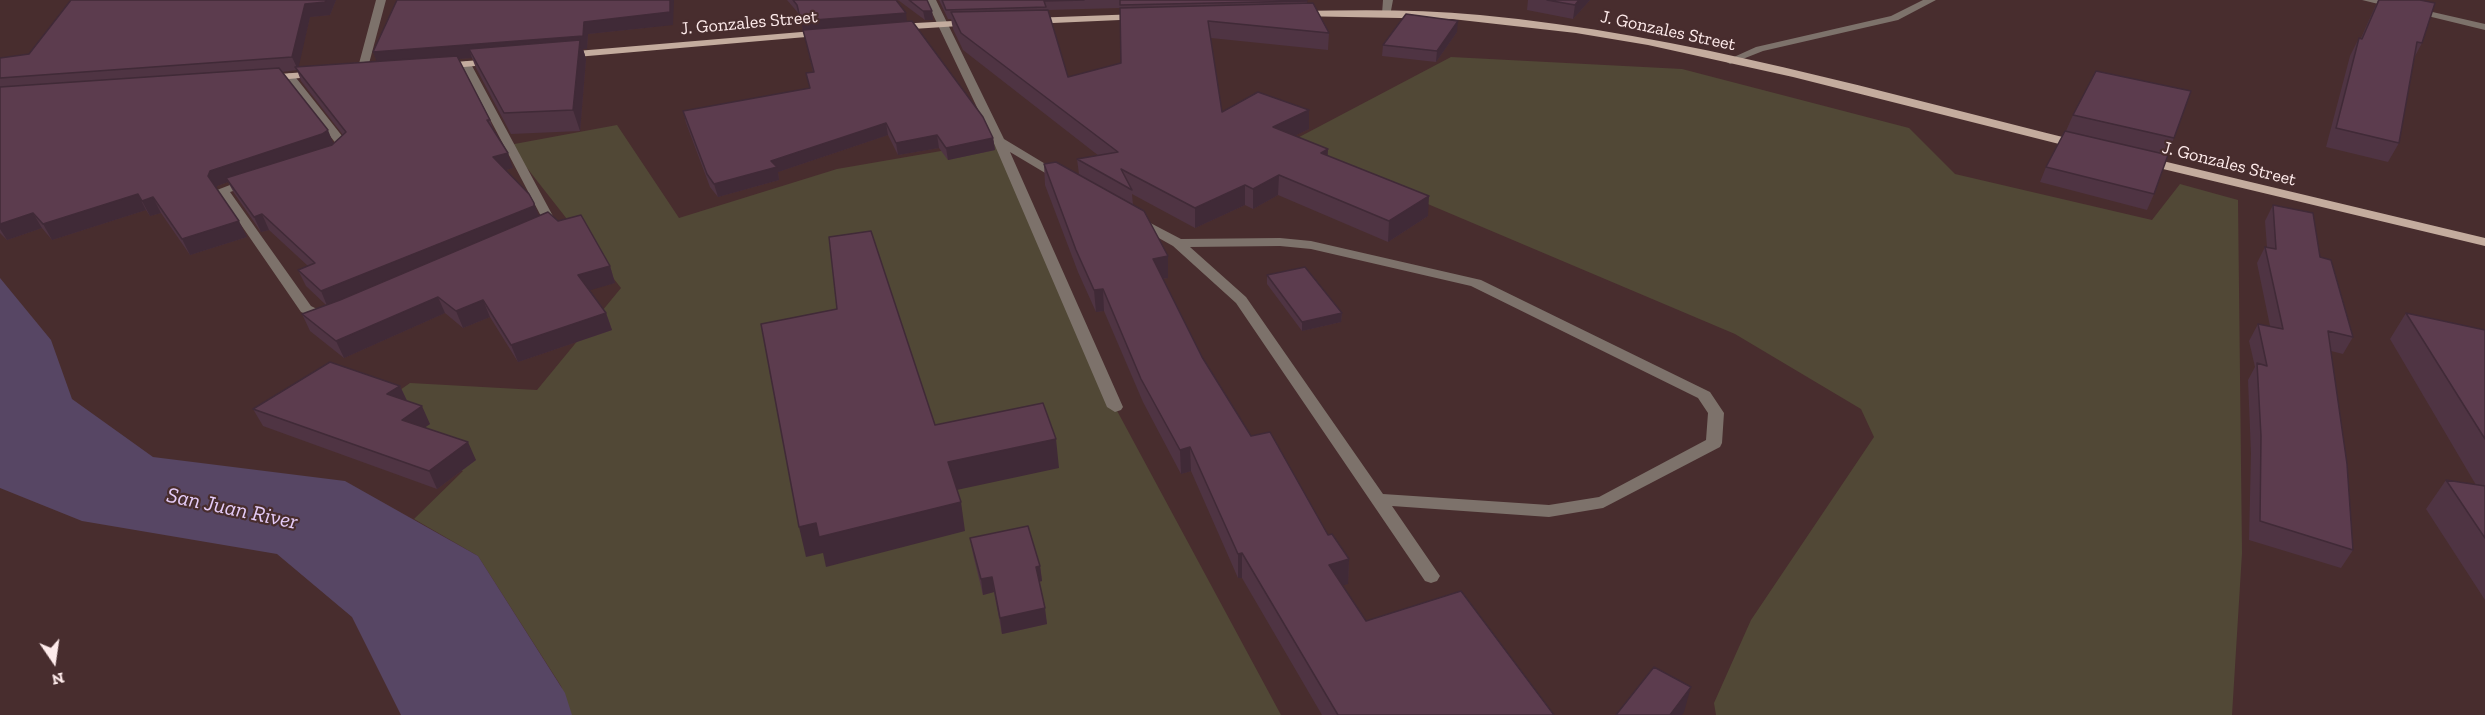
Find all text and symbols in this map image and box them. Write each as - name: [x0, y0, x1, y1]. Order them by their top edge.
- street label: J. Gonzales Street: [680, 6, 818, 40]
- street label: J. Gonzales Street: [1599, 6, 1737, 56]
- street label: J. Gonzales Street: [2160, 137, 2298, 191]
- water label: San Juan River: [164, 482, 300, 536]
- north arrow: [24, 631, 84, 691]
- text: N: [50, 668, 66, 690]

